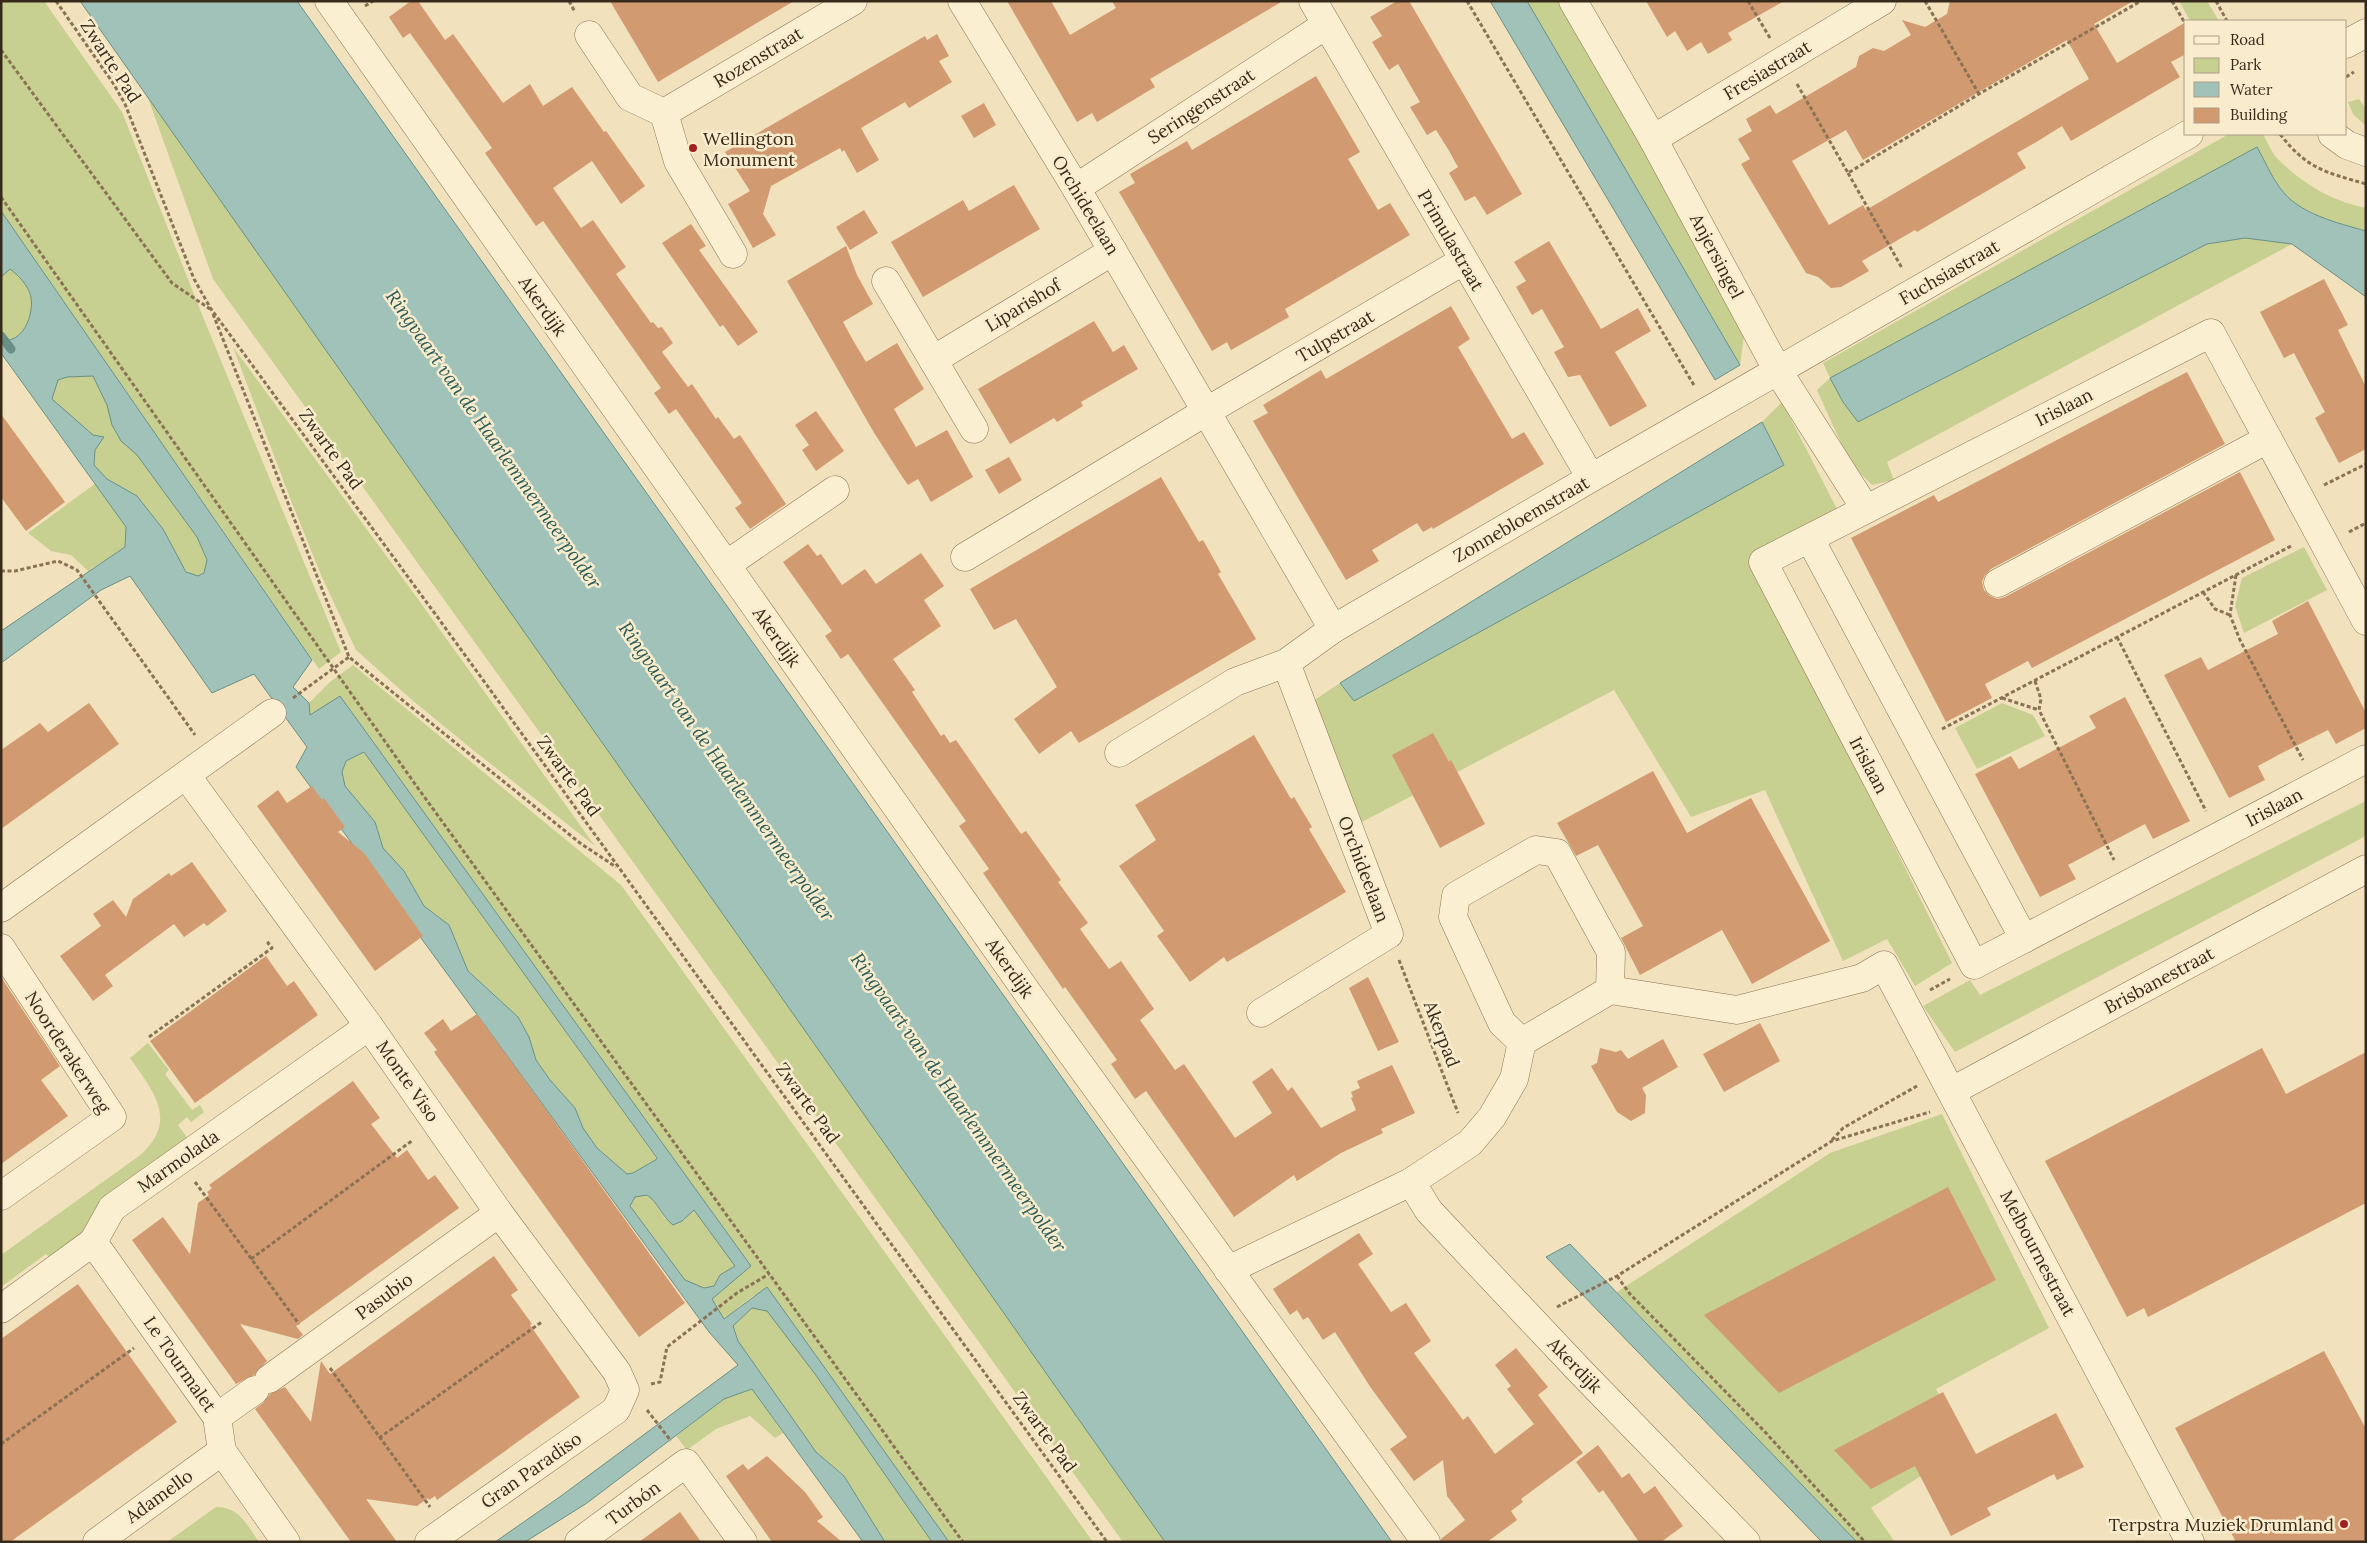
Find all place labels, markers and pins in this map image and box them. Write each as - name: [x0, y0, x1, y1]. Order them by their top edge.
- place label: Wellington Monument: [703, 127, 795, 171]
- marker: Wellington Monument: [687, 142, 699, 154]
- place label: Terpstra Muziek Drumland: [2108, 1513, 2334, 1536]
- marker: Terpstra Muziek Drumland: [2338, 1518, 2350, 1530]

